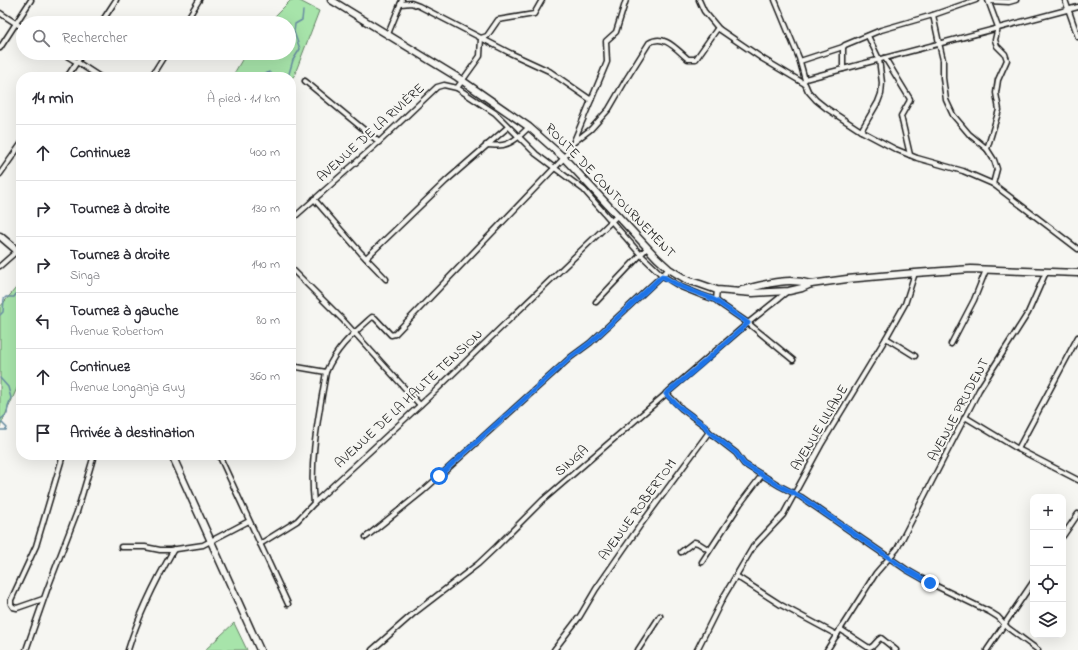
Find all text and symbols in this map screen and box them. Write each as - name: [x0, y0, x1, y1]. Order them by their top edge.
- search box: [16, 16, 296, 60]
- icon: search: [30, 27, 52, 49]
- text: Rechercher: [62, 27, 127, 49]
- street label: AVENUE DE LA RIVIÈRE: [312, 79, 430, 187]
- text: 14 min: [32, 86, 73, 111]
- text: À pied · 1.1 km: [207, 89, 280, 108]
- street label: ROUTE DE CONTOURNEMENT: [540, 119, 680, 263]
- icon: ahead: [32, 142, 54, 164]
- text: Continuez: [70, 142, 130, 164]
- text: 400 m: [250, 143, 280, 162]
- icon: right: [32, 198, 54, 220]
- text: Tournez à droite: [70, 198, 170, 220]
- text: 130 m: [252, 199, 280, 218]
- text: Tournez à droite: [70, 244, 170, 266]
- icon: right: [32, 254, 54, 276]
- text: 140 m: [252, 255, 280, 274]
- text: Singa: [70, 266, 100, 285]
- text: Tournez à gauche: [70, 300, 178, 322]
- icon: left: [32, 310, 54, 332]
- text: 80 m: [256, 311, 280, 330]
- text: Avenue Robertom: [70, 322, 164, 341]
- street label: AVENUE DE LA HAUTE TENSION: [330, 324, 488, 474]
- street label: AVENUE PRUDENT: [923, 355, 995, 465]
- text: Continuez: [70, 356, 130, 378]
- icon: ahead: [32, 366, 54, 388]
- text: 360 m: [250, 367, 280, 386]
- text: Avenue Longanja Guy: [70, 378, 185, 397]
- street label: AVENUE LILIANE: [786, 381, 854, 475]
- icon: arrive: [32, 422, 54, 444]
- text: Arrivée à destination: [70, 422, 195, 444]
- street label: SINGA: [550, 440, 594, 482]
- street label: AVENUE ROBERTOM: [594, 455, 682, 565]
- route start: [430, 467, 448, 485]
- map controls: [1030, 494, 1066, 638]
- button: +: [1030, 494, 1066, 530]
- button: −: [1030, 530, 1066, 566]
- button: locate: [1030, 566, 1066, 602]
- route end: [921, 574, 939, 592]
- button: layers: [1030, 602, 1066, 638]

